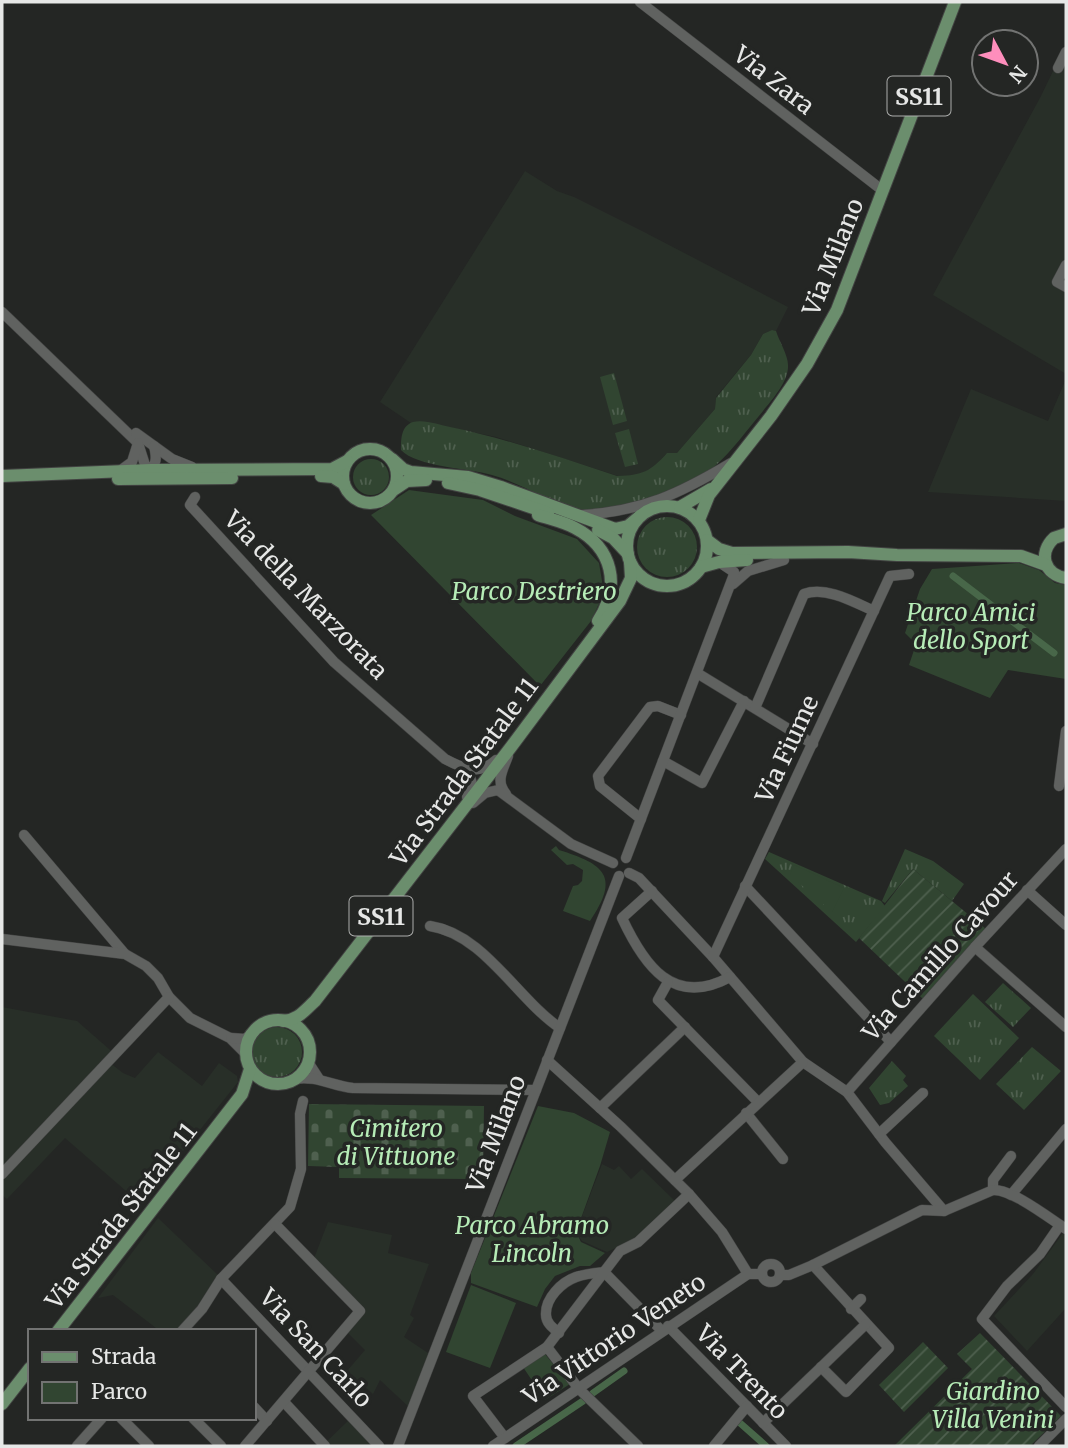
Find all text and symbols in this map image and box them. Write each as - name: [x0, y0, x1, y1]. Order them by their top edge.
- north arrow: [970, 28, 1040, 98]
- street label: Via Zara: [727, 38, 821, 121]
- text: N: [1004, 61, 1032, 88]
- road number: SS11: [888, 76, 950, 116]
- street label: Via Milano: [795, 194, 871, 321]
- street label: Via della Marzorata: [217, 503, 395, 686]
- park label: Parco Destriero: [451, 576, 617, 607]
- park label: Parco Amici dello Sport: [906, 597, 1036, 656]
- street label: Via Strada Statale 11: [382, 672, 545, 873]
- street label: Via Fiume: [748, 690, 825, 809]
- street label: Via Camillo Cavour: [855, 864, 1025, 1048]
- road number: SS11: [350, 897, 412, 936]
- street label: Via Milano: [459, 1071, 533, 1198]
- park label: Cimitero di Vittuone: [337, 1113, 455, 1172]
- street label: Via Strada Statale 11: [38, 1117, 203, 1316]
- park label: Parco Abramo Lincoln: [455, 1210, 609, 1269]
- street label: Via Vittorio Veneto: [516, 1266, 711, 1412]
- street label: Via San Carlo: [252, 1281, 379, 1414]
- street label: Via Trento: [689, 1317, 795, 1426]
- legend: [28, 1329, 256, 1420]
- text: Strada: [91, 1343, 156, 1370]
- park label: Giardino Villa Venini: [932, 1376, 1054, 1435]
- text: Parco: [91, 1378, 147, 1405]

